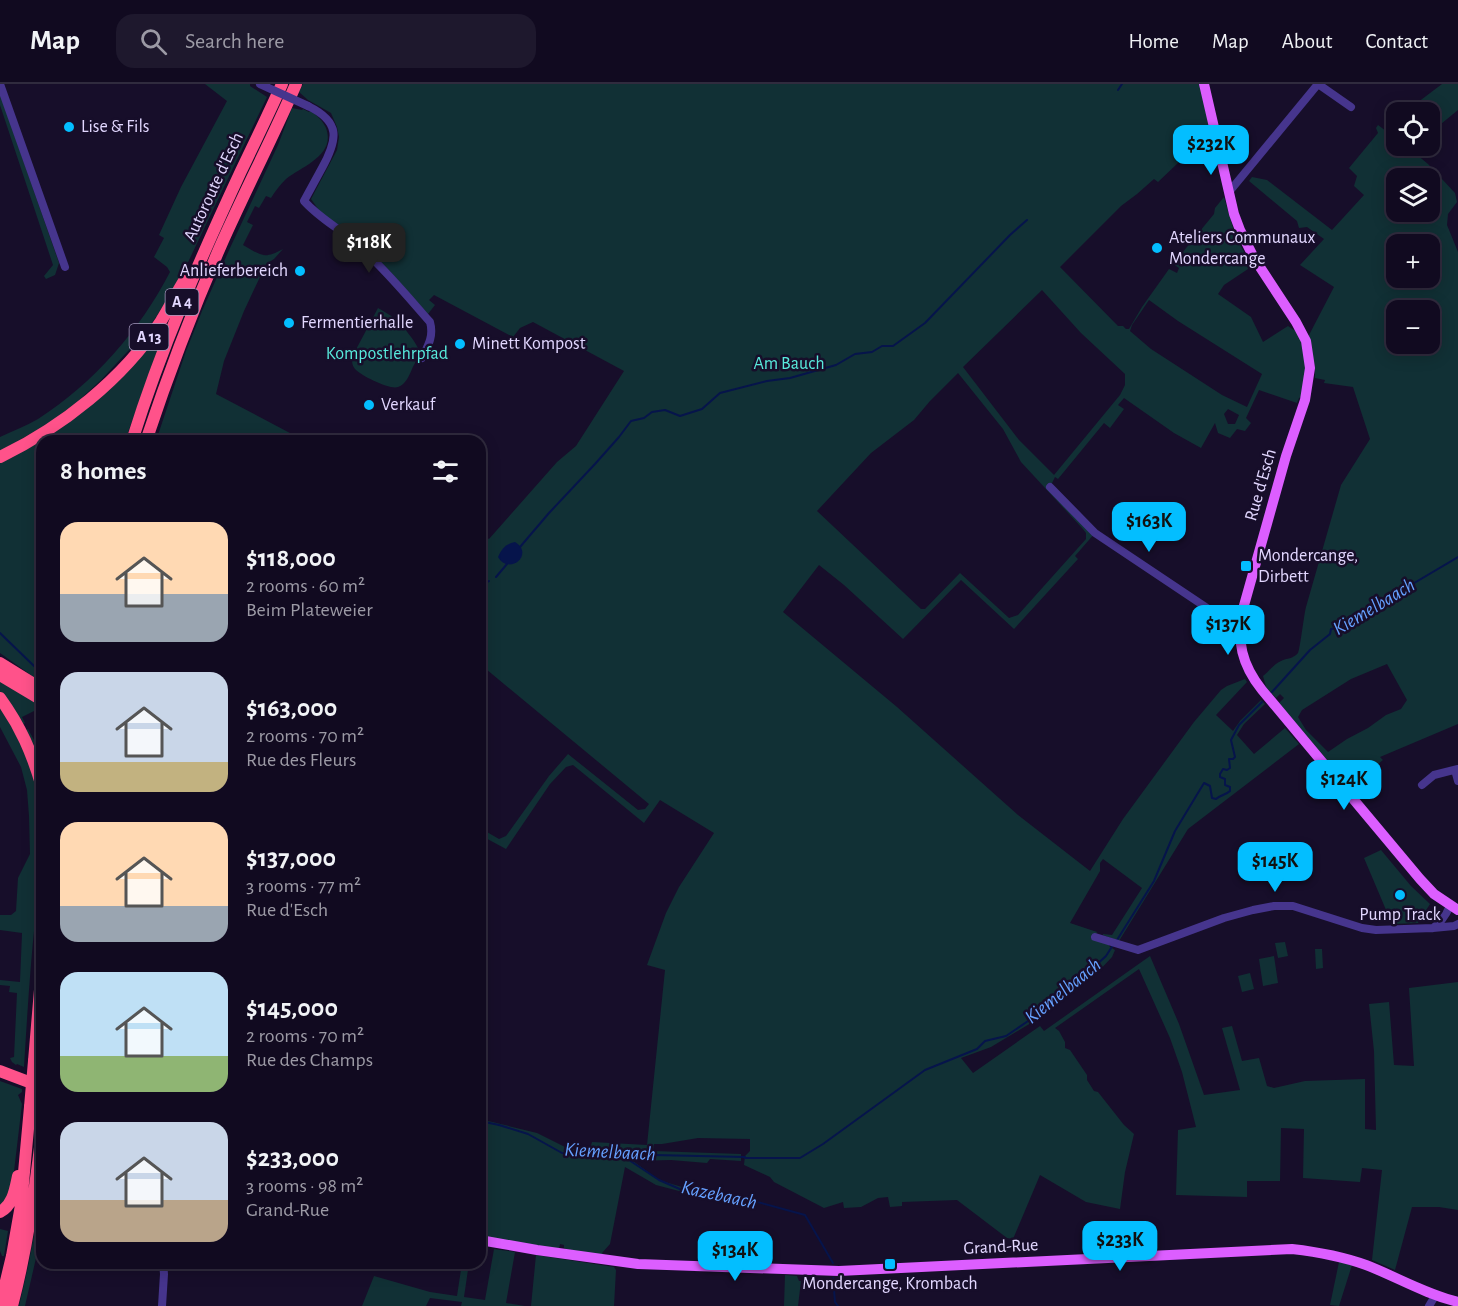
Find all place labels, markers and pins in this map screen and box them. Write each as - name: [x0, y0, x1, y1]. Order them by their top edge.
- place label: Lise & Fils: [81, 118, 150, 136]
- marker: Lise & Fils: [62, 120, 76, 134]
- pin: $232K: [1169, 125, 1253, 176]
- pin: $118K: [327, 223, 411, 274]
- place label: Ateliers Communaux Mondercange: [1169, 229, 1315, 268]
- marker: Ateliers Communaux Mondercange: [1150, 241, 1164, 255]
- place label: Anlieferbereich: [180, 262, 288, 280]
- marker: Anlieferbereich: [293, 264, 307, 278]
- place label: Fermentierhalle: [301, 314, 413, 332]
- marker: Fermentierhalle: [282, 316, 296, 330]
- place label: Minett Kompost: [472, 335, 586, 353]
- marker: Minett Kompost: [453, 337, 467, 351]
- place label: Verkauf: [381, 396, 437, 414]
- marker: Verkauf: [362, 398, 376, 412]
- pin: $163K: [1107, 502, 1191, 553]
- place label: Mondercange, Dirbett: [1258, 547, 1358, 586]
- marker: Mondercange, Dirbett: [1239, 559, 1253, 573]
- pin: $137K: [1186, 605, 1270, 656]
- pin: $124K: [1302, 760, 1386, 811]
- pin: $145K: [1233, 842, 1317, 893]
- marker: Pump Track: [1393, 888, 1407, 902]
- place label: Pump Track: [1359, 906, 1441, 924]
- pin: $233K: [1078, 1221, 1162, 1272]
- pin: $134K: [693, 1231, 777, 1282]
- marker: Mondercange, Krombach: [883, 1257, 897, 1271]
- place label: Mondercange, Krombach: [802, 1275, 978, 1293]

